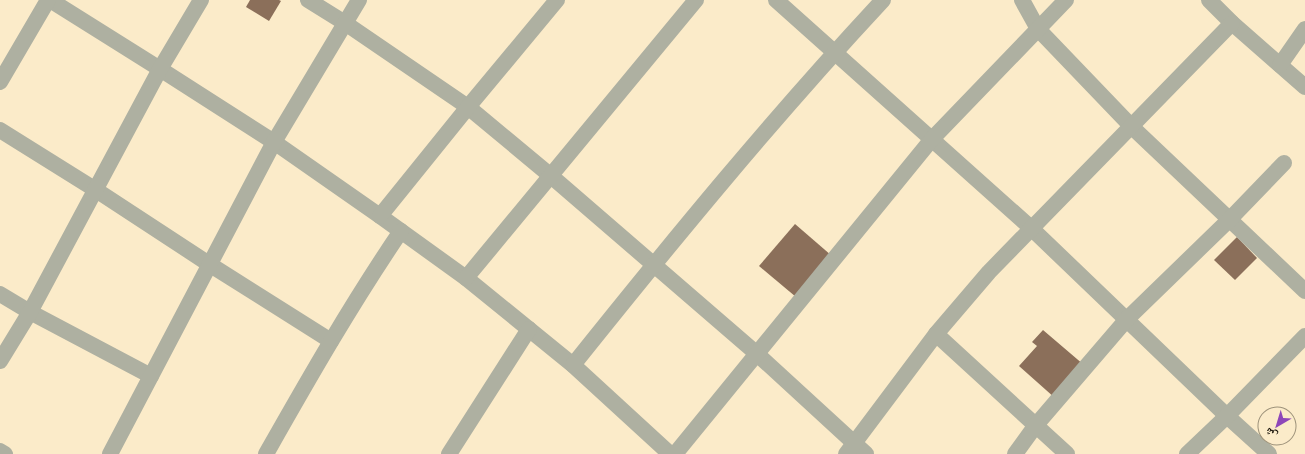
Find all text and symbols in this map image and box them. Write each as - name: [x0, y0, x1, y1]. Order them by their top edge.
- north arrow: [1257, 406, 1297, 446]
- text: ش: [1262, 424, 1280, 443]

